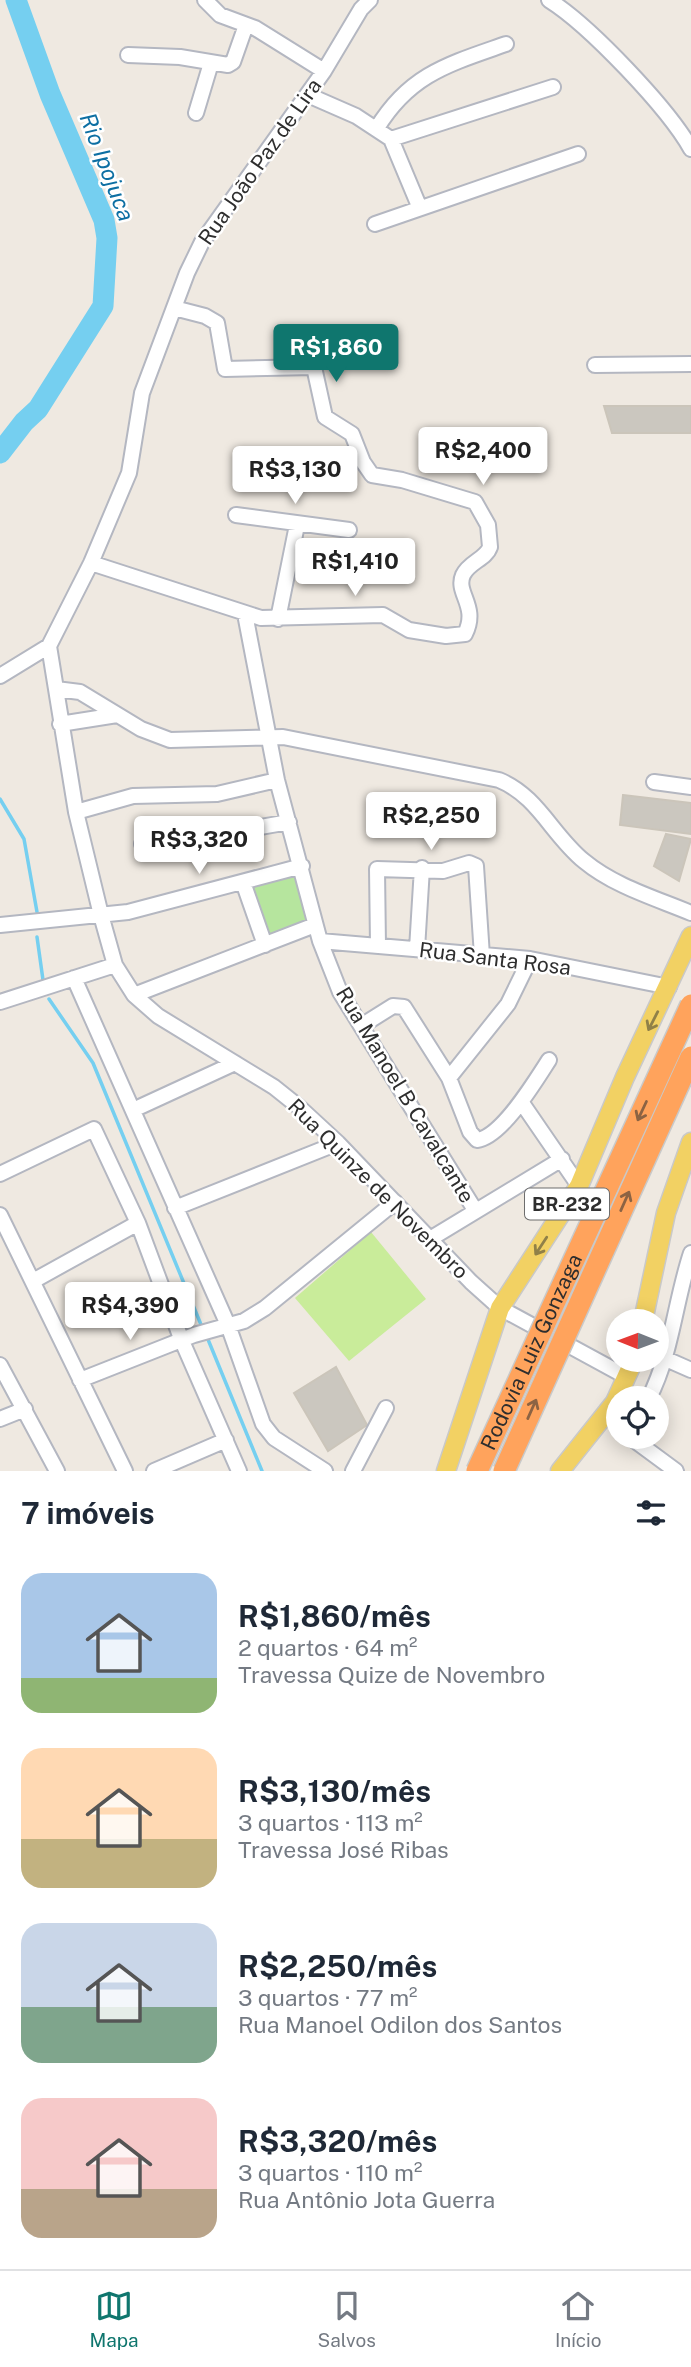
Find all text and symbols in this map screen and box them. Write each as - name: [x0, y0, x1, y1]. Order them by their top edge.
- street label: Rua João Paz de Lira: [193, 74, 326, 250]
- water label: Rio Ipojuca: [75, 109, 140, 225]
- pin: R$1,860: [271, 324, 401, 384]
- text: R$1,860: [289, 333, 383, 360]
- pin: R$2,400: [418, 428, 548, 487]
- text: R$2,400: [434, 436, 532, 463]
- pin: R$3,130: [230, 447, 360, 506]
- text: R$3,130: [248, 455, 342, 482]
- pin: R$1,410: [290, 538, 420, 598]
- text: R$1,410: [311, 547, 399, 574]
- pin: R$2,250: [366, 792, 496, 852]
- text: R$2,250: [382, 801, 480, 828]
- pin: R$3,320: [134, 816, 264, 876]
- text: R$3,320: [150, 825, 248, 852]
- street label: Rua Santa Rosa: [418, 937, 572, 980]
- street label: Rua Manoel B Cavalcante: [331, 982, 480, 1207]
- one-way arrow: [646, 1010, 659, 1031]
- street label: Rua Quinze de Novembro: [283, 1093, 474, 1284]
- one-way arrow: [634, 1100, 648, 1121]
- road number: BR-232: [525, 1188, 609, 1220]
- one-way arrow: [619, 1191, 632, 1213]
- one-way arrow: [534, 1235, 548, 1255]
- street label: Rodovia Luiz Gonzaga: [475, 1250, 587, 1454]
- pin: R$4,390: [65, 1282, 195, 1342]
- text: R$4,390: [81, 1291, 179, 1318]
- north arrow: [606, 1309, 668, 1372]
- map controls: [606, 1309, 669, 1449]
- button: locate: [606, 1386, 669, 1449]
- one-way arrow: [526, 1399, 539, 1420]
- icon: filters: [632, 1494, 670, 1532]
- text: 7 imóveis: [21, 1495, 155, 1531]
- text: R$1,860/mês: [238, 1598, 431, 1634]
- icon: home: [77, 1601, 161, 1685]
- text: 2 quartos · 64 m²: [238, 1634, 418, 1661]
- text: Travessa Quize de Novembro: [238, 1661, 545, 1688]
- text: R$3,130/mês: [238, 1773, 431, 1809]
- icon: home: [77, 1776, 161, 1860]
- text: 3 quartos · 113 m²: [238, 1809, 423, 1836]
- text: Travessa José Ribas: [238, 1836, 449, 1863]
- text: R$2,250/mês: [238, 1948, 437, 1984]
- icon: home: [77, 1951, 161, 2035]
- text: 3 quartos · 77 m²: [238, 1984, 417, 2011]
- text: Rua Manoel Odilon dos Santos: [238, 2011, 562, 2038]
- text: R$3,320/mês: [238, 2123, 437, 2159]
- icon: home: [77, 2126, 161, 2210]
- text: 3 quartos · 110 m²: [238, 2159, 422, 2186]
- text: Rua Antônio Jota Guerra: [238, 2186, 495, 2213]
- tab: Mapa: [90, 2287, 139, 2351]
- tab: Salvos: [318, 2287, 376, 2351]
- tab: Início: [555, 2287, 601, 2351]

